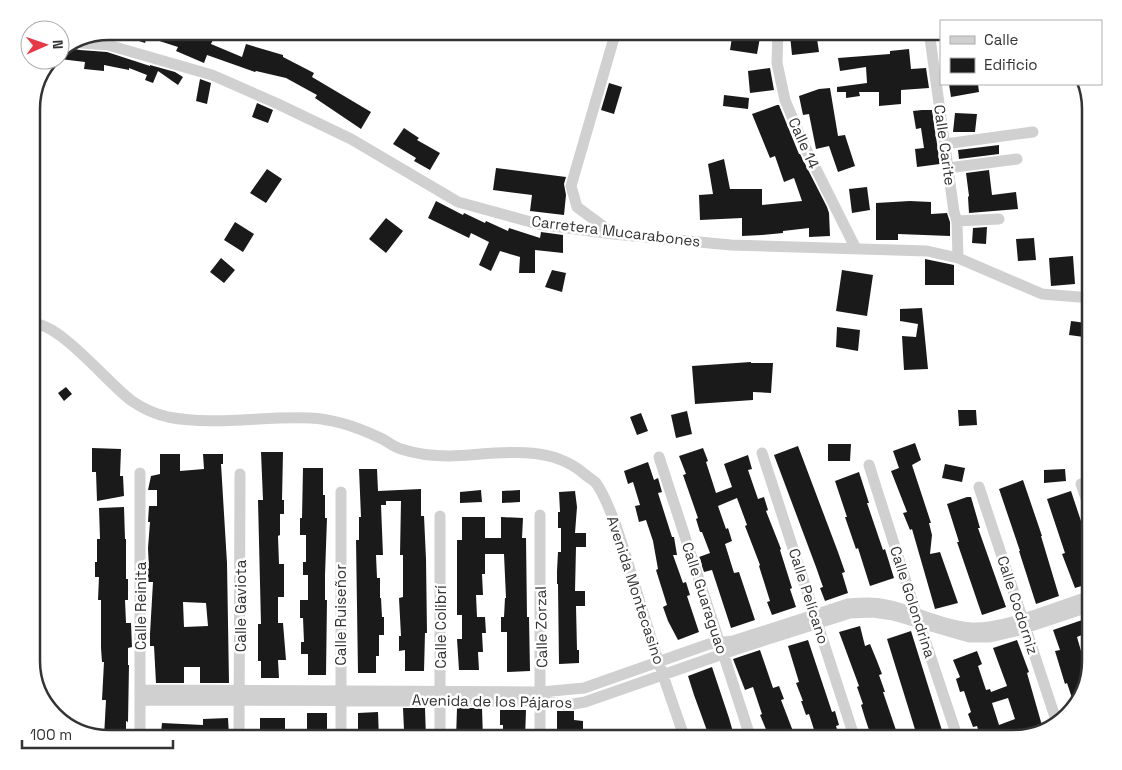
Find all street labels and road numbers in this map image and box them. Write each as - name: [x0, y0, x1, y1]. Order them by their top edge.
- street label: Calle Carite: [930, 103, 960, 187]
- street label: Calle 14: [784, 114, 824, 172]
- street label: Carretera Mucarabones: [530, 211, 702, 251]
- street label: Avenida Montecasino: [603, 513, 669, 667]
- street label: Calle Guaraguao: [678, 540, 732, 656]
- street label: Calle Golondrina: [886, 544, 940, 661]
- street label: Calle Pelícano: [785, 546, 833, 646]
- street label: Calle Codorniz: [993, 553, 1043, 657]
- street label: Calle Gaviota: [231, 559, 250, 652]
- street label: Calle Reinita: [131, 561, 150, 650]
- street label: Calle Ruiseñor: [331, 564, 350, 666]
- street label: Calle Colibrí: [431, 585, 450, 669]
- street label: Calle Zorzal: [531, 586, 551, 668]
- street label: Avenida de los Pájaros: [412, 690, 572, 712]

